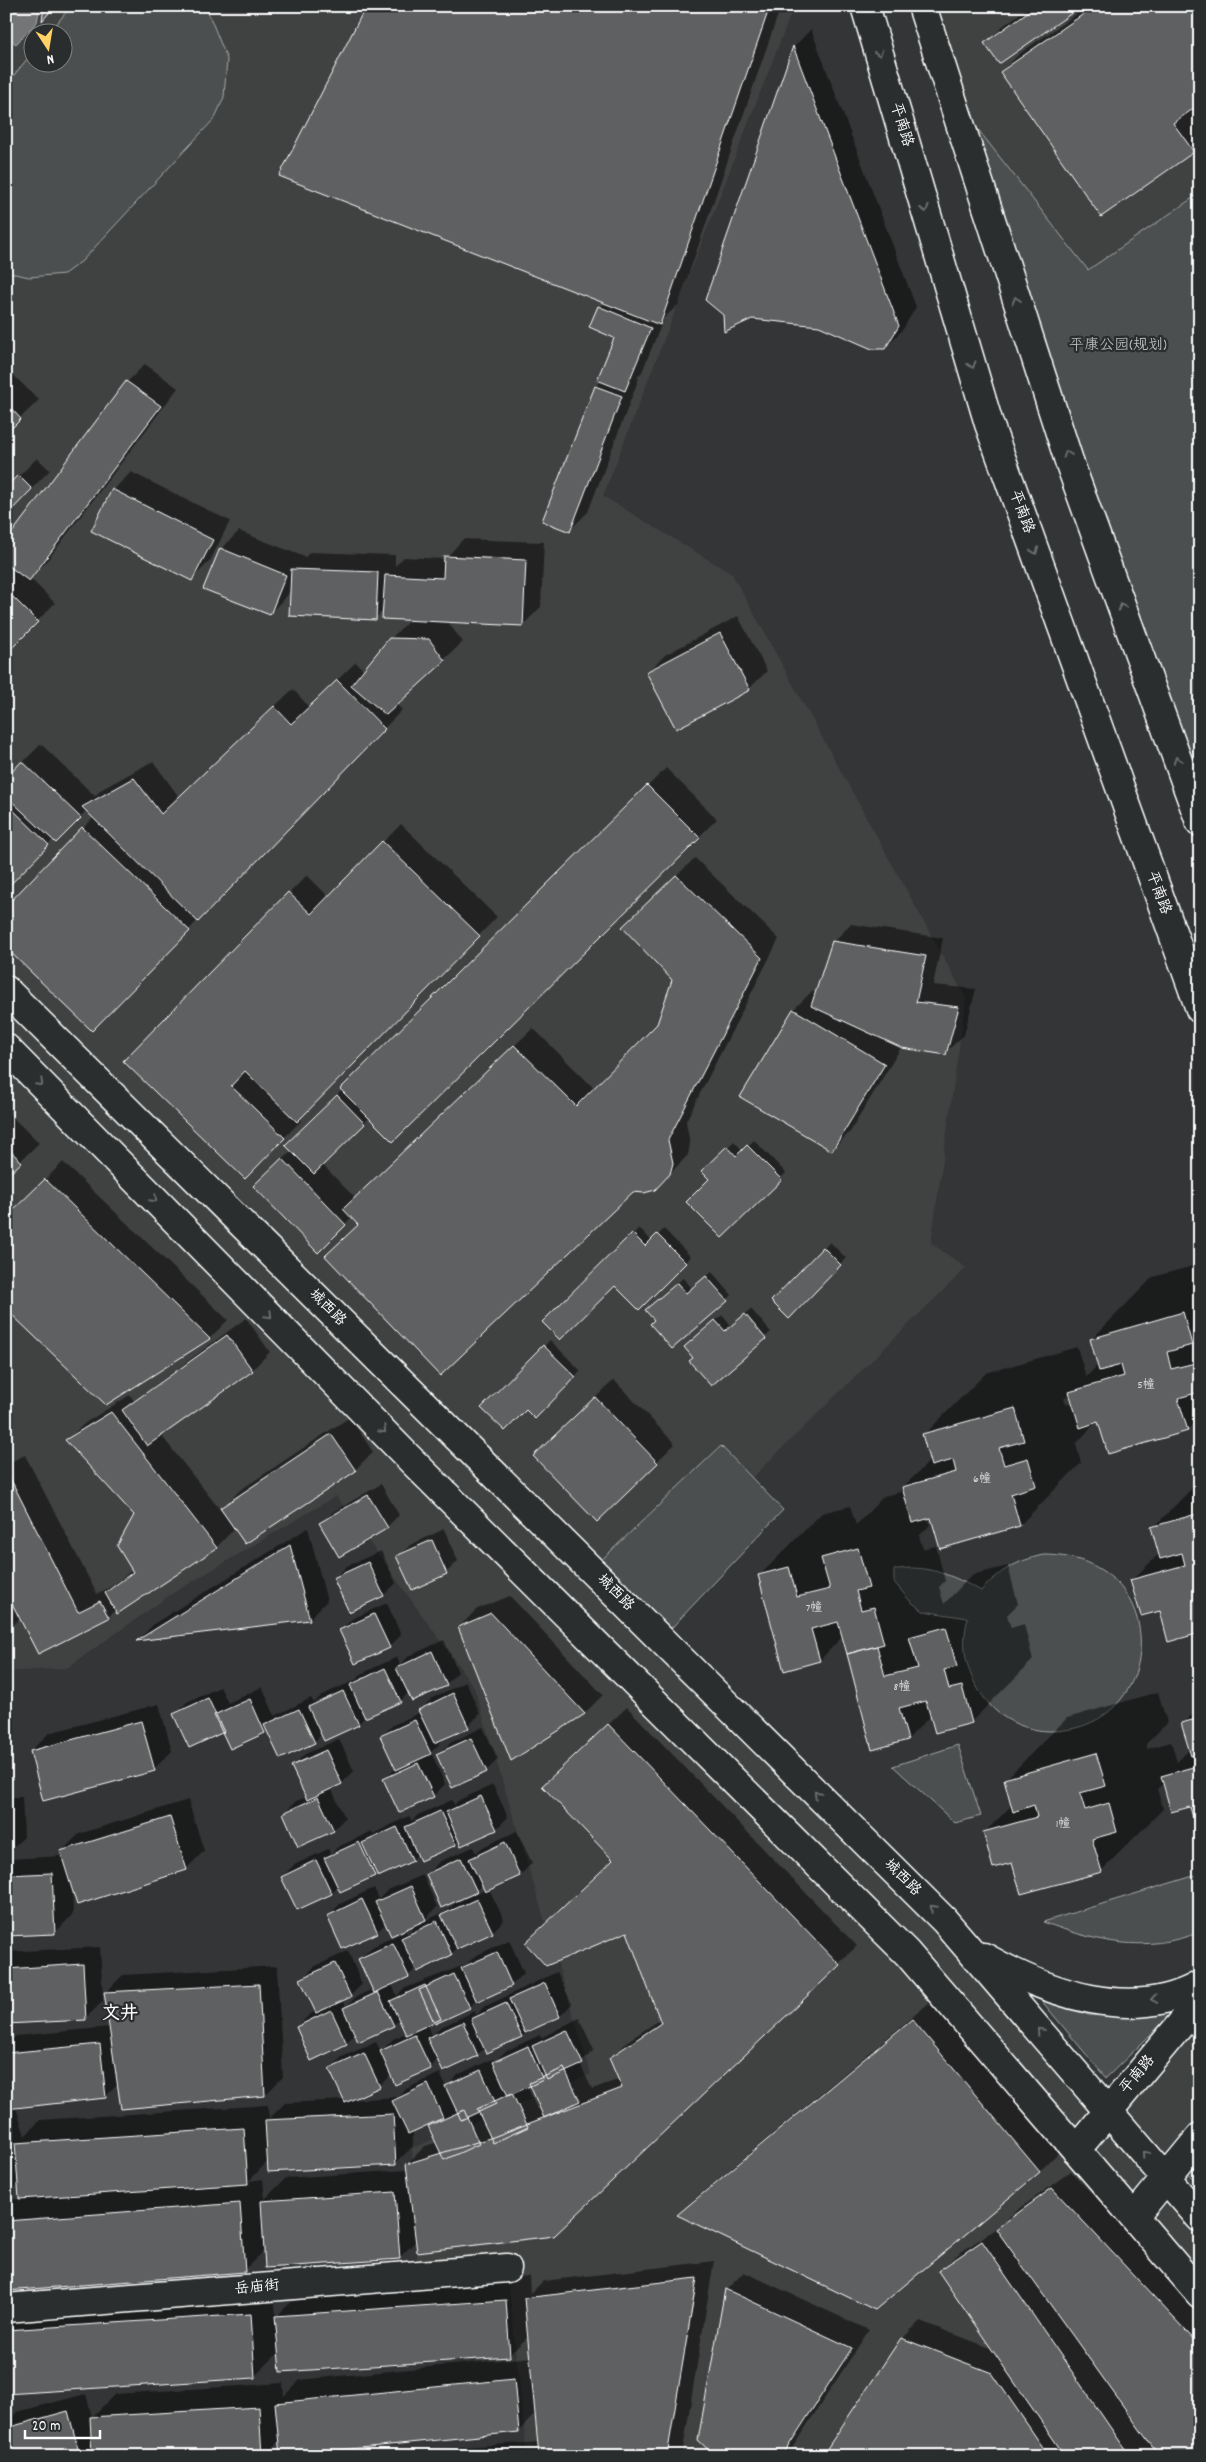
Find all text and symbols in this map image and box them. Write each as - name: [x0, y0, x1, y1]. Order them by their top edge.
- north arrow: [22, 22, 72, 72]
- text: N: [45, 48, 56, 69]
- one-way arrow: [874, 48, 884, 57]
- street label: 平南路: [884, 100, 918, 150]
- one-way arrow: [920, 204, 930, 212]
- one-way arrow: [1012, 296, 1022, 305]
- park label: 平康公园(规划): [1069, 335, 1167, 357]
- one-way arrow: [966, 360, 976, 368]
- one-way arrow: [1063, 451, 1073, 459]
- street label: 平南路: [1003, 487, 1039, 537]
- one-way arrow: [1029, 547, 1039, 555]
- one-way arrow: [1118, 603, 1128, 612]
- one-way arrow: [1173, 756, 1183, 765]
- street label: 平南路: [1140, 868, 1176, 918]
- one-way arrow: [35, 1077, 44, 1086]
- one-way arrow: [149, 1193, 158, 1202]
- street label: 城西路: [303, 1284, 351, 1332]
- one-way arrow: [263, 1309, 272, 1318]
- house number: 5幢: [1137, 1377, 1155, 1394]
- one-way arrow: [377, 1425, 386, 1434]
- house number: 6幢: [973, 1471, 991, 1488]
- street label: 城西路: [591, 1569, 639, 1617]
- house number: 7幢: [806, 1600, 822, 1617]
- house number: 8幢: [894, 1679, 910, 1696]
- one-way arrow: [814, 1791, 823, 1800]
- house number: 1幢: [1056, 1816, 1070, 1833]
- street label: 城西路: [878, 1854, 926, 1902]
- one-way arrow: [929, 1905, 938, 1914]
- one-way arrow: [1150, 1994, 1158, 2004]
- district label: 文井: [102, 2002, 138, 2027]
- one-way arrow: [1036, 2027, 1045, 2036]
- street label: 平南路: [1115, 2051, 1161, 2099]
- one-way arrow: [1142, 2151, 1151, 2160]
- street label: 岳庙街: [234, 2275, 280, 2301]
- scale bar: [25, 2407, 100, 2439]
- text: 20 m: [32, 2416, 60, 2438]

